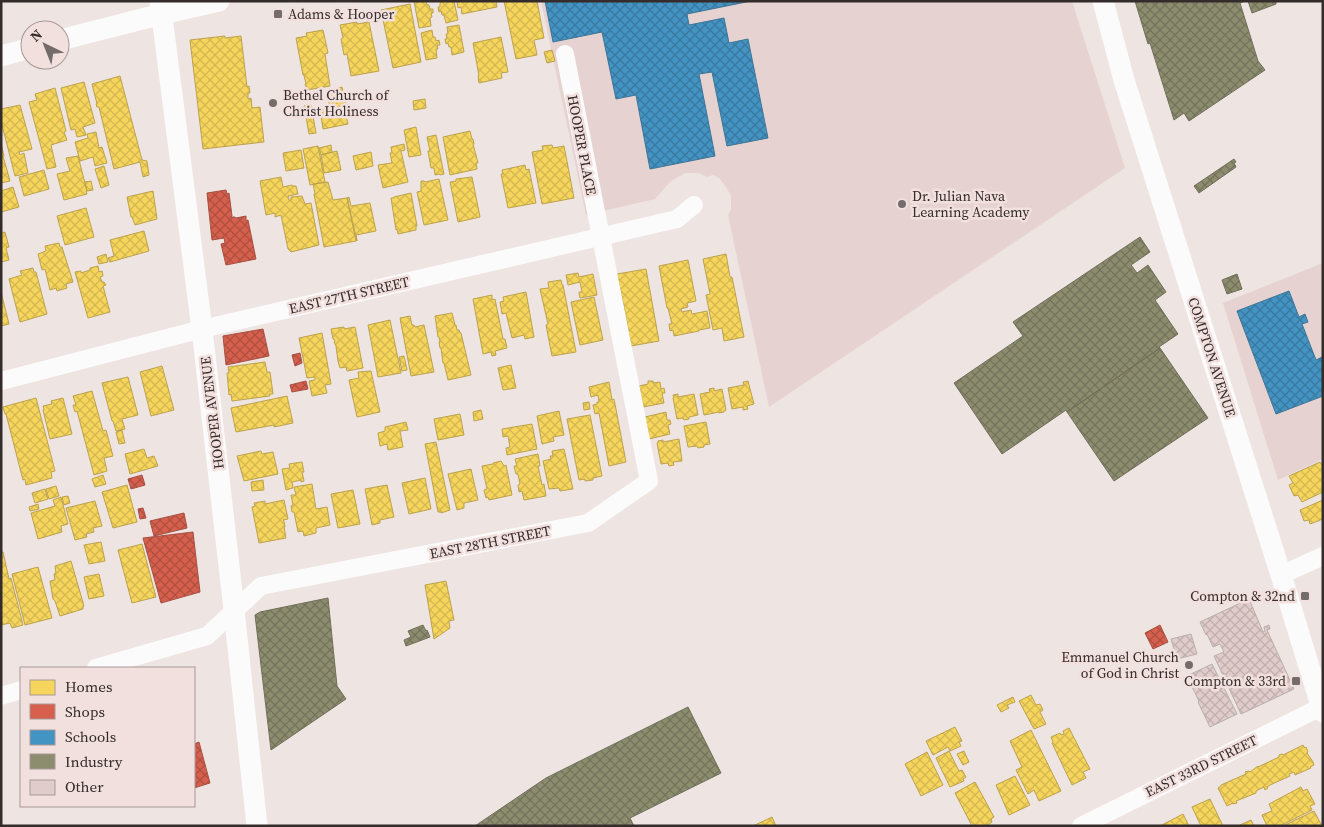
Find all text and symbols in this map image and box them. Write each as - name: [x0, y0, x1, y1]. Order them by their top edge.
- place label: Adams & Hooper: [288, 4, 394, 24]
- marker: Adams & Hooper: [272, 8, 284, 20]
- north arrow: [20, 20, 70, 70]
- text: N: [26, 25, 47, 46]
- place label: Bethel Church of Christ Holiness: [283, 85, 390, 121]
- street label: HOOPER PLACE: [562, 93, 602, 197]
- marker: Bethel Church of Christ Holiness: [267, 97, 279, 109]
- place label: Dr. Julian Nava Learning Academy: [912, 186, 1030, 222]
- marker: Dr. Julian Nava Learning Academy: [896, 198, 908, 210]
- street label: EAST 27TH STREET: [287, 271, 412, 319]
- street label: COMPTON AVENUE: [1183, 294, 1241, 420]
- street label: HOOPER AVENUE: [195, 356, 229, 470]
- street label: EAST 28TH STREET: [428, 520, 553, 564]
- place label: Compton & 32nd: [1190, 586, 1295, 606]
- marker: Compton & 32nd: [1299, 590, 1311, 602]
- place label: Emmanuel Church of God in Christ: [1061, 647, 1179, 683]
- marker: Emmanuel Church of God in Christ: [1183, 659, 1195, 671]
- legend: [20, 667, 195, 807]
- place label: Compton & 33rd: [1184, 671, 1286, 691]
- marker: Compton & 33rd: [1290, 675, 1302, 687]
- text: Homes: [65, 676, 112, 697]
- text: Shops: [65, 701, 105, 722]
- text: Schools: [65, 726, 116, 747]
- street label: EAST 33RD STREET: [1142, 730, 1261, 802]
- text: Industry: [65, 751, 123, 772]
- text: Other: [65, 776, 104, 797]

